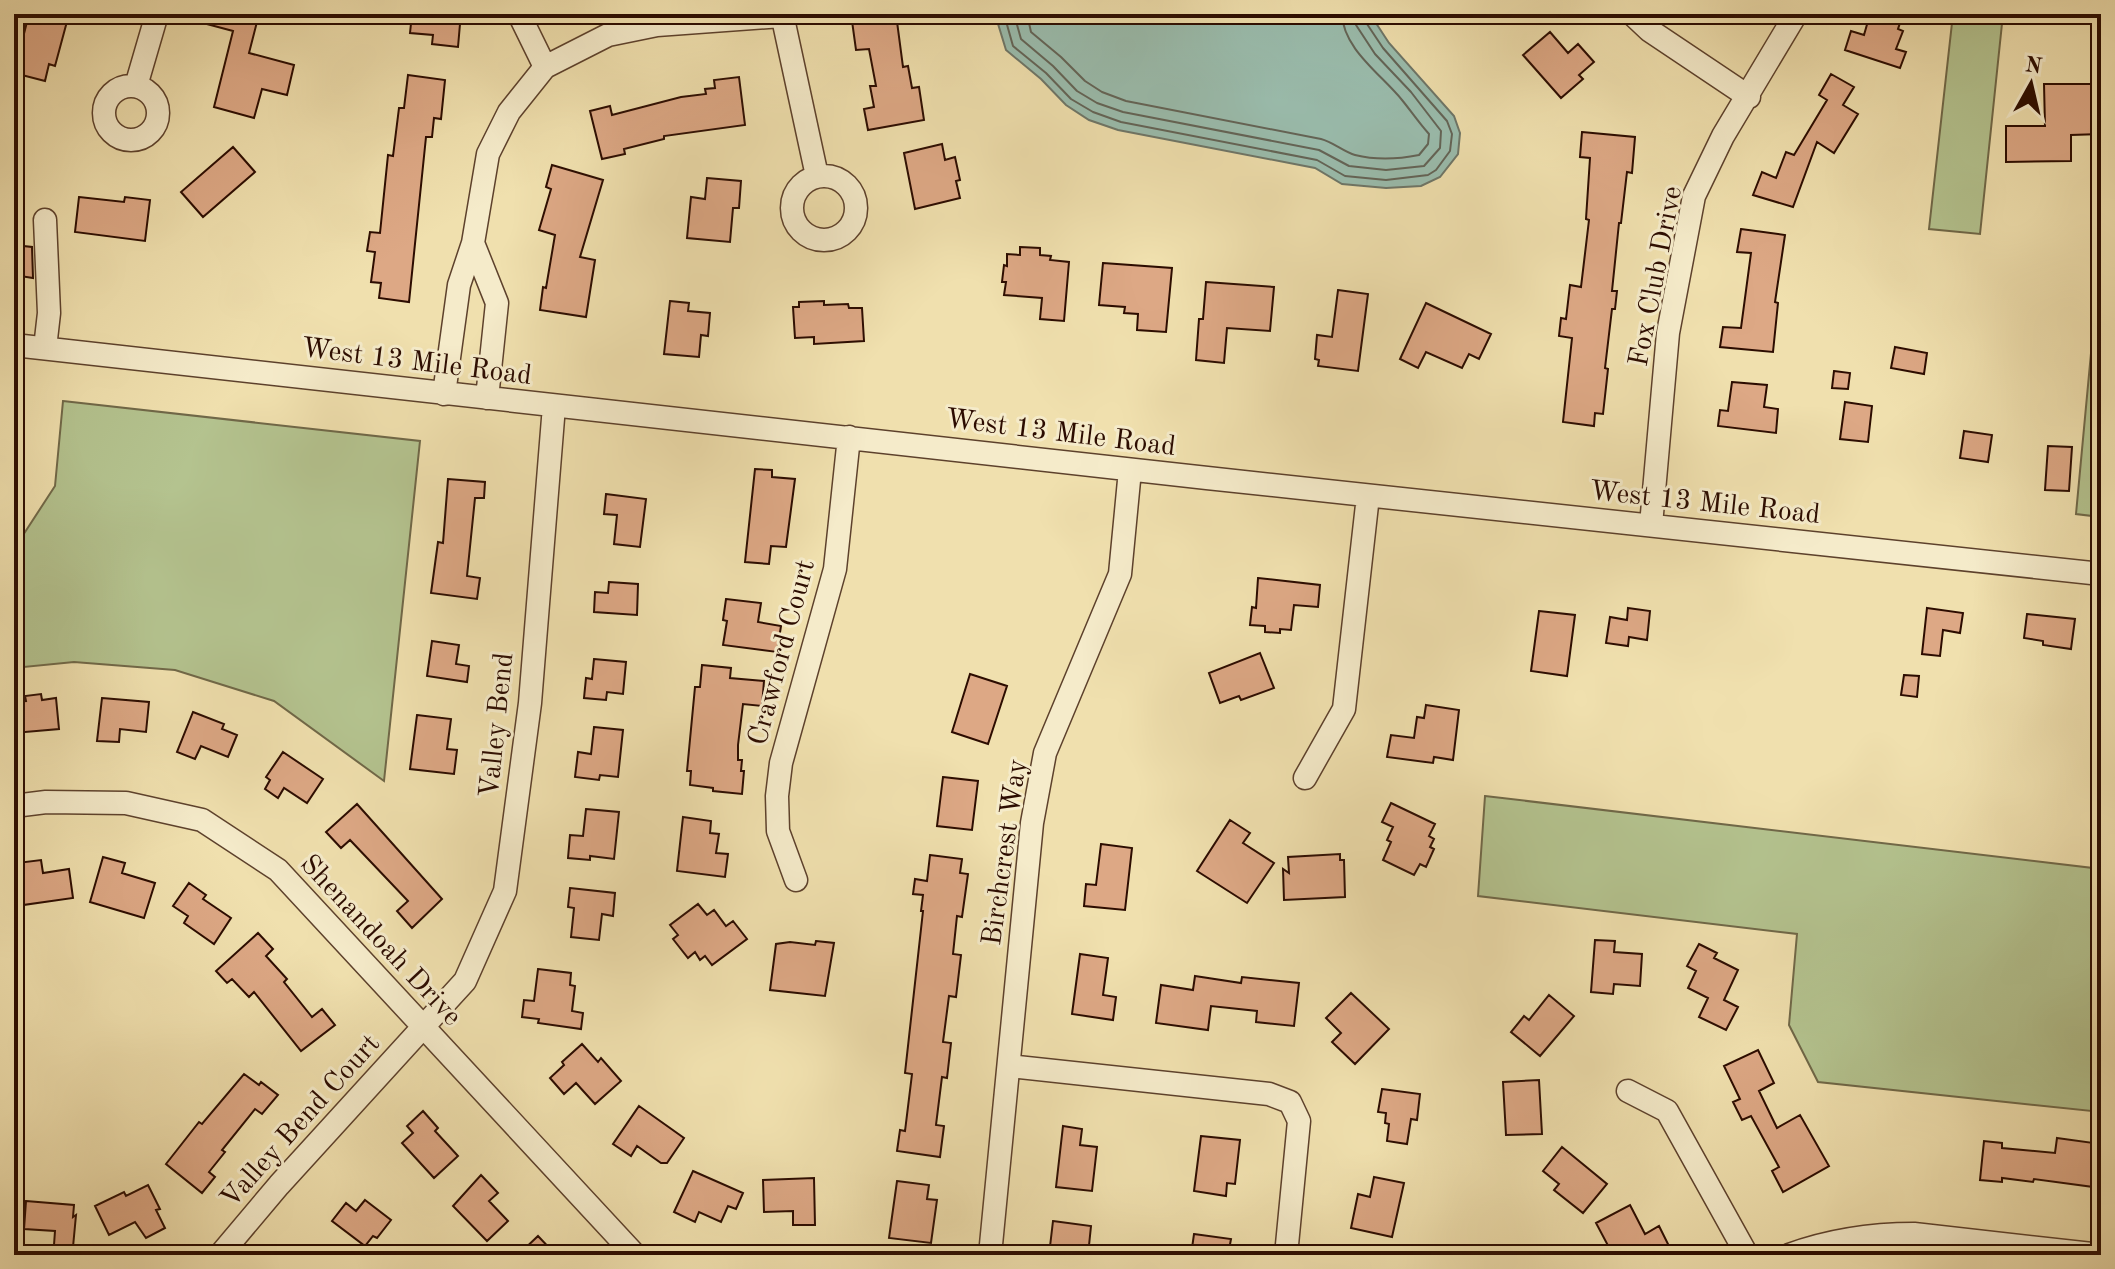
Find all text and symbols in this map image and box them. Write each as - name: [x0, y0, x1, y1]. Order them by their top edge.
- north arrow: [1991, 44, 2071, 124]
- text: N: [2024, 54, 2044, 78]
- street label: Fox Club Drive: [1626, 184, 1688, 369]
- street label: West 13 Mile Road: [300, 335, 533, 391]
- street label: West 13 Mile Road: [944, 406, 1177, 462]
- street label: West 13 Mile Road: [1588, 478, 1821, 530]
- street label: Crawford Court: [745, 557, 821, 749]
- street label: Valley Bend: [476, 651, 520, 799]
- street label: Birchcrest Way: [979, 757, 1033, 947]
- street label: Shenandoah Drive: [294, 850, 466, 1032]
- street label: Valley Bend Court: [216, 1030, 386, 1214]

